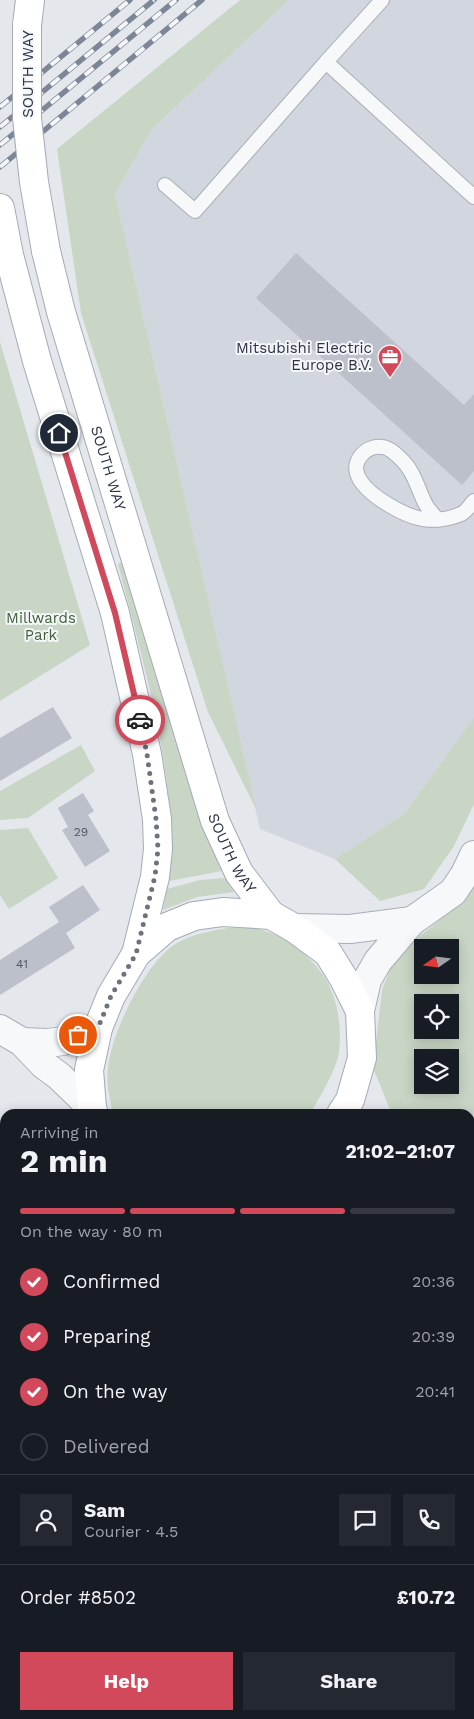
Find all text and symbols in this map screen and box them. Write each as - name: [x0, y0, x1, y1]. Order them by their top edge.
- street label: SOUTH WAY: [19, 30, 37, 118]
- place label: Mitsubishi Electric Europe B.V.: [236, 339, 372, 374]
- office icon: Mitsubishi Electric Europe B.V.: [377, 344, 403, 378]
- pin: [38, 412, 80, 454]
- icon: home: [45, 419, 73, 447]
- street label: SOUTH WAY: [87, 424, 130, 513]
- park label: Millwards Park: [6, 609, 76, 644]
- courier: [115, 695, 165, 745]
- icon: car: [126, 706, 154, 734]
- street label: SOUTH WAY: [204, 811, 260, 897]
- house number: 29: [74, 825, 88, 839]
- north arrow: [414, 939, 459, 984]
- map controls: [414, 939, 459, 1094]
- house number: 41: [16, 957, 28, 971]
- button: locate: [414, 994, 459, 1039]
- pin: [57, 1014, 99, 1056]
- icon: bag: [64, 1021, 92, 1049]
- button: layers: [414, 1049, 459, 1094]
- text: Arriving in: [20, 1123, 98, 1142]
- text: 21:02–21:07: [346, 1140, 455, 1163]
- text: 2 min: [20, 1142, 108, 1180]
- text: On the way · 80 m: [20, 1222, 163, 1241]
- icon: check: [20, 1268, 48, 1296]
- text: Confirmed: [63, 1270, 160, 1293]
- text: 20:36: [412, 1272, 455, 1291]
- icon: check: [20, 1323, 48, 1351]
- text: Preparing: [63, 1325, 150, 1348]
- text: 20:39: [412, 1327, 455, 1346]
- icon: check: [20, 1378, 48, 1406]
- text: On the way: [63, 1380, 167, 1403]
- text: 20:41: [415, 1382, 455, 1401]
- text: Delivered: [63, 1435, 150, 1458]
- button: person: [20, 1494, 72, 1546]
- button: chat: [339, 1494, 391, 1546]
- button: phone: [403, 1494, 455, 1546]
- text: Sam: [84, 1499, 125, 1522]
- text: Courier · 4.5: [84, 1522, 178, 1541]
- text: Order #8502: [20, 1586, 136, 1609]
- text: £10.72: [397, 1586, 455, 1609]
- button: Help: [20, 1652, 233, 1710]
- button: Share: [243, 1652, 455, 1710]

